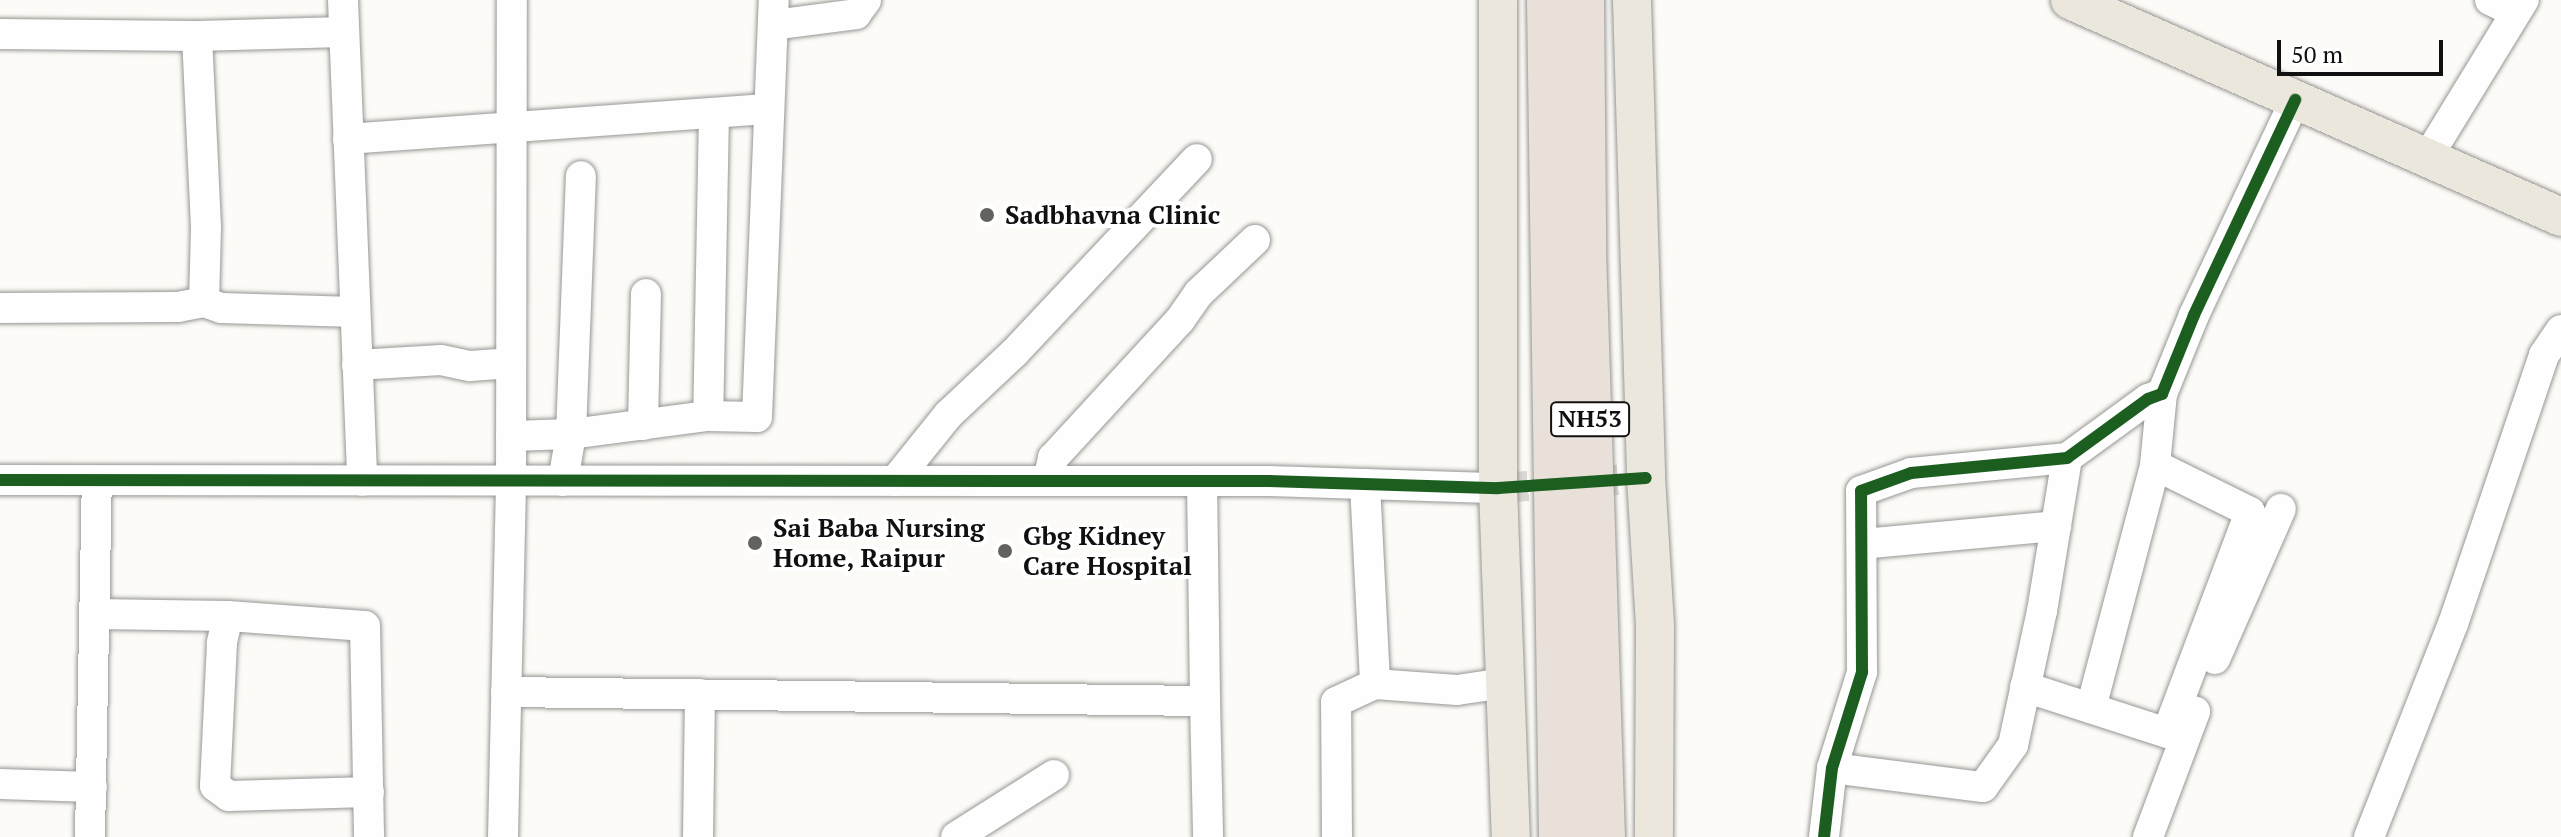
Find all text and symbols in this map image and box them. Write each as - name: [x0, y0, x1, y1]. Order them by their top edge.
- scale bar: [2281, 24, 2447, 74]
- text: 50 m: [2291, 38, 2343, 70]
- place label: Sadbhavna Clinic: [1005, 199, 1220, 231]
- marker: Sadbhavna Clinic: [976, 204, 998, 226]
- road number: NH53: [1550, 399, 1630, 439]
- place label: Sai Baba Nursing Home, Raipur: [773, 512, 985, 574]
- place label: Gbg Kidney Care Hospital: [1023, 520, 1192, 582]
- marker: Sai Baba Nursing Home, Raipur: [744, 532, 766, 554]
- marker: Gbg Kidney Care Hospital: [994, 540, 1016, 562]

